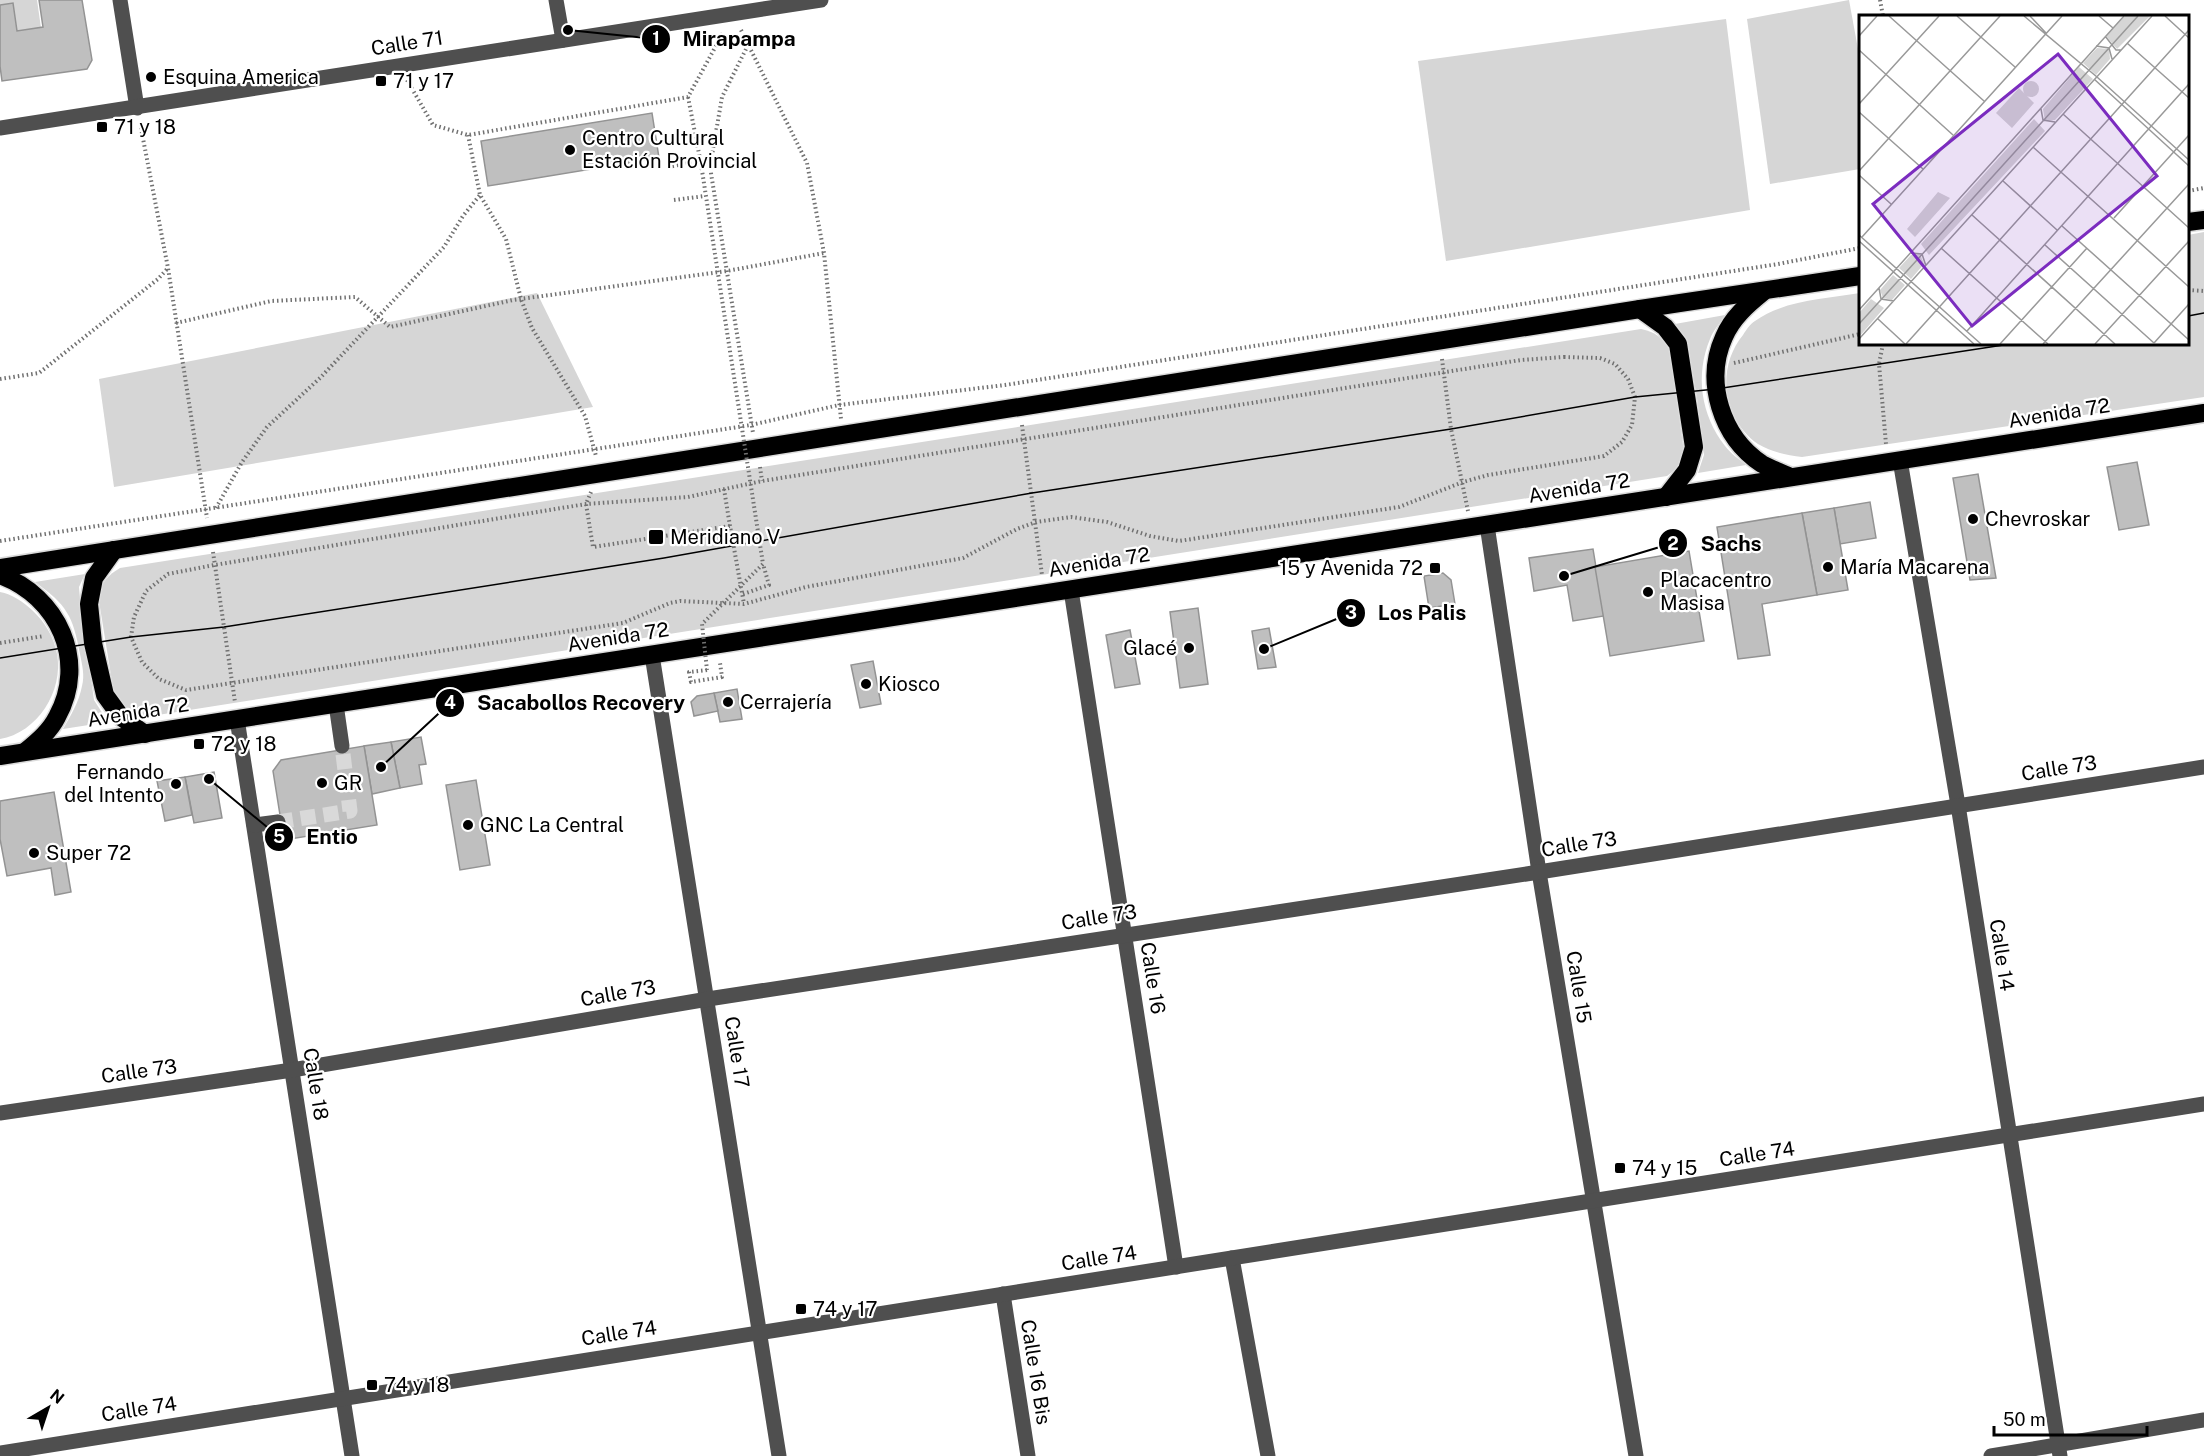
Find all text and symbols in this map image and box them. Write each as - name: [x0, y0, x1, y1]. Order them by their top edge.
- inset map: [1859, 15, 2189, 345]
- callout: Mirapampa: [641, 19, 808, 58]
- street label: Calle 71: [369, 25, 445, 61]
- text: Mirapampa: [682, 26, 796, 51]
- text: 1: [652, 28, 660, 49]
- place label: Esquina America: [163, 65, 319, 89]
- place label: 71 y 17: [393, 69, 454, 93]
- marker: Esquina America: [144, 70, 158, 84]
- marker: 71 y 17: [374, 74, 388, 88]
- place label: 71 y 18: [114, 115, 176, 139]
- marker: 71 y 18: [95, 120, 109, 134]
- place label: Centro Cultural Estación Provincial: [582, 126, 757, 173]
- marker: Centro Cultural Estación Provincial: [563, 143, 577, 157]
- street label: Avenida 72: [2006, 393, 2112, 433]
- street label: Avenida 72: [1526, 468, 1632, 508]
- place label: Chevroskar: [1985, 507, 2091, 531]
- marker: Chevroskar: [1966, 512, 1980, 526]
- callout: Sachs: [1658, 524, 1773, 563]
- place label: Meridiano V: [670, 525, 780, 549]
- marker: Meridiano V: [647, 528, 665, 546]
- text: Sachs: [1700, 531, 1762, 556]
- text: 2: [1667, 533, 1679, 554]
- street label: Avenida 72: [1046, 542, 1152, 582]
- place label: María Macarena: [1840, 555, 1989, 579]
- place label: 15 y Avenida 72: [1279, 556, 1423, 580]
- marker: María Macarena: [1821, 560, 1835, 574]
- marker: 15 y Avenida 72: [1428, 561, 1442, 575]
- place label: Placacentro Masisa: [1660, 568, 1772, 615]
- marker: Placacentro Masisa: [1641, 585, 1655, 599]
- callout: Los Palis: [1336, 593, 1479, 632]
- text: Los Palis: [1378, 600, 1466, 625]
- text: 3: [1345, 602, 1357, 623]
- street label: Avenida 72: [565, 617, 671, 657]
- place label: Glacé: [1123, 636, 1177, 660]
- marker: Glacé: [1182, 641, 1196, 655]
- place label: Kiosco: [878, 672, 940, 696]
- marker: Kiosco: [859, 677, 873, 691]
- callout: Sacabollos Recovery: [435, 683, 697, 722]
- text: Sacabollos Recovery: [477, 690, 685, 715]
- place label: Cerrajería: [740, 690, 832, 714]
- street label: Avenida 72: [85, 692, 191, 732]
- text: 4: [444, 692, 456, 713]
- marker: Cerrajería: [721, 695, 735, 709]
- place label: 72 y 18: [211, 732, 276, 756]
- marker: 72 y 18: [192, 737, 206, 751]
- street label: Calle 73: [2019, 750, 2099, 786]
- place label: Fernando del Intento: [64, 760, 164, 807]
- place label: GR: [334, 771, 362, 795]
- marker: GR: [315, 776, 329, 790]
- marker: Fernando del Intento: [169, 777, 183, 791]
- place label: GNC La Central: [480, 813, 624, 837]
- callout: Entio: [264, 817, 370, 856]
- marker: GNC La Central: [461, 818, 475, 832]
- text: Entio: [306, 824, 358, 849]
- text: 5: [273, 826, 285, 847]
- street label: Calle 73: [1539, 826, 1619, 862]
- place label: Super 72: [46, 841, 131, 865]
- marker: Super 72: [27, 846, 41, 860]
- street label: Calle 73: [1059, 899, 1139, 935]
- street label: Calle 14: [1984, 917, 2020, 993]
- street label: Calle 16: [1135, 940, 1171, 1016]
- street label: Calle 15: [1561, 949, 1597, 1025]
- street label: Calle 73: [578, 975, 658, 1011]
- street label: Calle 17: [719, 1014, 755, 1090]
- street label: Calle 18: [298, 1046, 334, 1122]
- street label: Calle 73: [100, 1054, 178, 1088]
- street label: Calle 74: [1718, 1136, 1796, 1172]
- place label: 74 y 15: [1632, 1156, 1697, 1180]
- marker: 74 y 15: [1613, 1161, 1627, 1175]
- street label: Calle 74: [1060, 1240, 1138, 1276]
- place label: 74 y 17: [813, 1297, 877, 1321]
- marker: 74 y 17: [794, 1302, 808, 1316]
- street label: Calle 74: [580, 1315, 658, 1351]
- street label: Calle 16 Bis: [1016, 1318, 1056, 1426]
- place label: 74 y 18: [384, 1373, 449, 1397]
- north arrow: [18, 1378, 78, 1438]
- marker: 74 y 18: [365, 1378, 379, 1392]
- text: N: [46, 1385, 68, 1408]
- street label: Calle 74: [100, 1391, 178, 1427]
- scale bar: [1994, 1399, 2147, 1437]
- text: 50 m: [2003, 1409, 2046, 1430]

